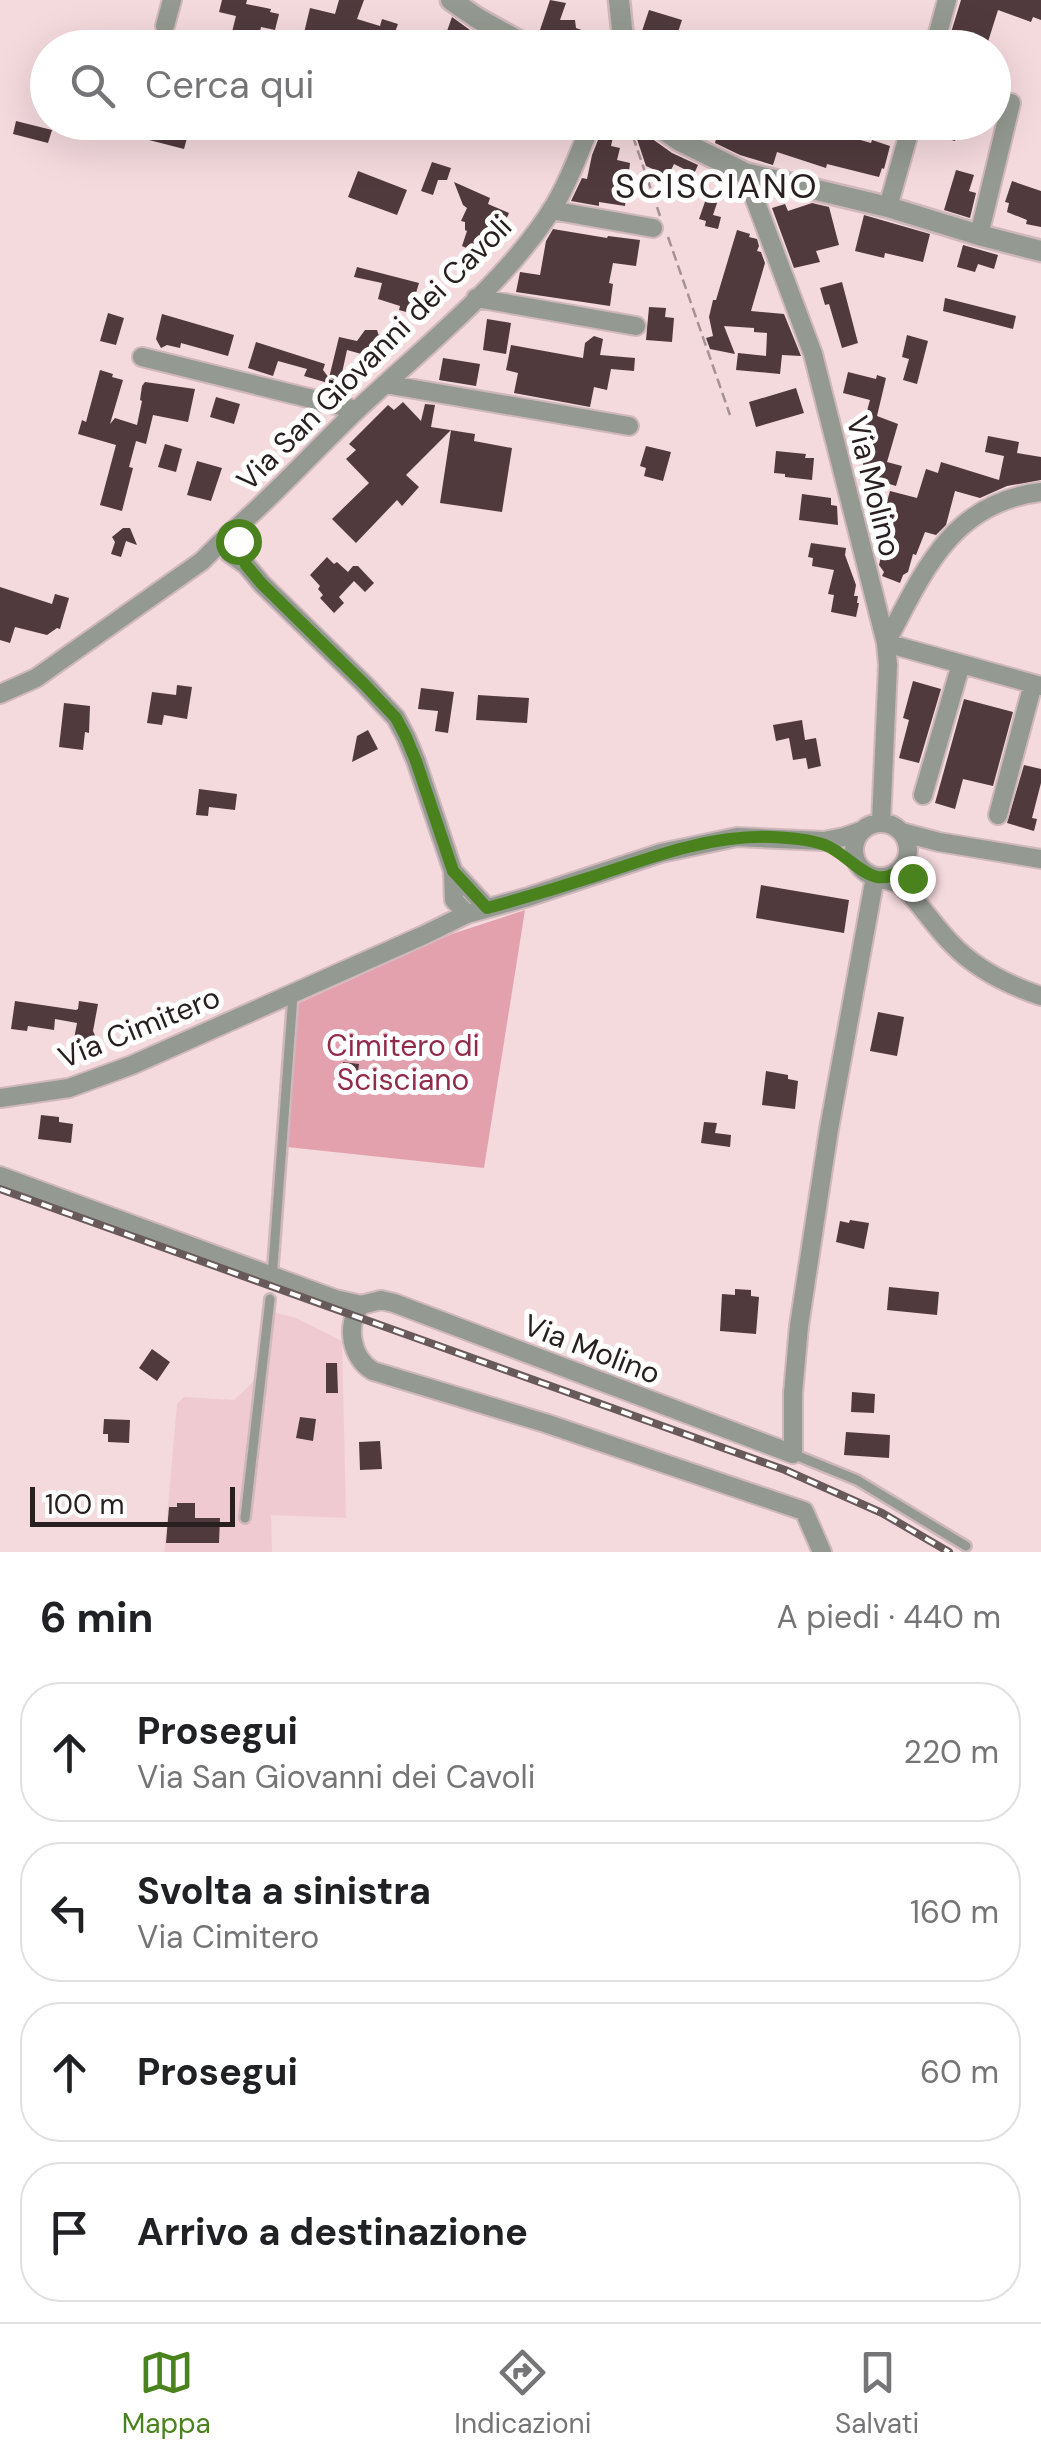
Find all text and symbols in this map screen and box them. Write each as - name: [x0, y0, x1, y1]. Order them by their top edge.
- search box: [30, 30, 1011, 140]
- icon: search: [65, 58, 120, 113]
- text: Cerca qui: [145, 60, 314, 110]
- district label: SCISCIANO: [615, 163, 819, 209]
- street label: Via San Giovanni dei Cavoli: [228, 207, 520, 499]
- street label: Via Molino: [838, 412, 910, 560]
- route start: [216, 519, 262, 565]
- route end: [890, 856, 936, 902]
- street label: Via Cimitero: [52, 977, 226, 1077]
- park label: Cimitero di Scisciano: [326, 1026, 480, 1099]
- street label: Via Molino: [518, 1305, 666, 1393]
- scale bar: [30, 1482, 235, 1526]
- text: 100 m: [45, 1486, 124, 1523]
- text: 6 min: [40, 1590, 153, 1645]
- text: A piedi · 440 m: [776, 1596, 1001, 1638]
- text: Prosegui: [137, 1706, 298, 1756]
- icon: ahead: [42, 1725, 97, 1780]
- text: 220 m: [904, 1731, 999, 1773]
- text: Via San Giovanni dei Cavoli: [137, 1756, 535, 1798]
- text: Svolta a sinistra: [137, 1866, 431, 1916]
- icon: left: [42, 1885, 97, 1940]
- text: 160 m: [910, 1891, 999, 1933]
- text: Via Cimitero: [137, 1916, 319, 1958]
- icon: ahead: [42, 2045, 97, 2100]
- text: Prosegui: [137, 2047, 298, 2097]
- text: 60 m: [920, 2051, 999, 2093]
- icon: arrive: [42, 2205, 97, 2260]
- text: Arrivo a destinazione: [137, 2207, 528, 2257]
- tab: Mappa: [122, 2345, 211, 2442]
- tab: Indicazioni: [454, 2345, 591, 2442]
- tab: Salvati: [835, 2345, 919, 2442]

